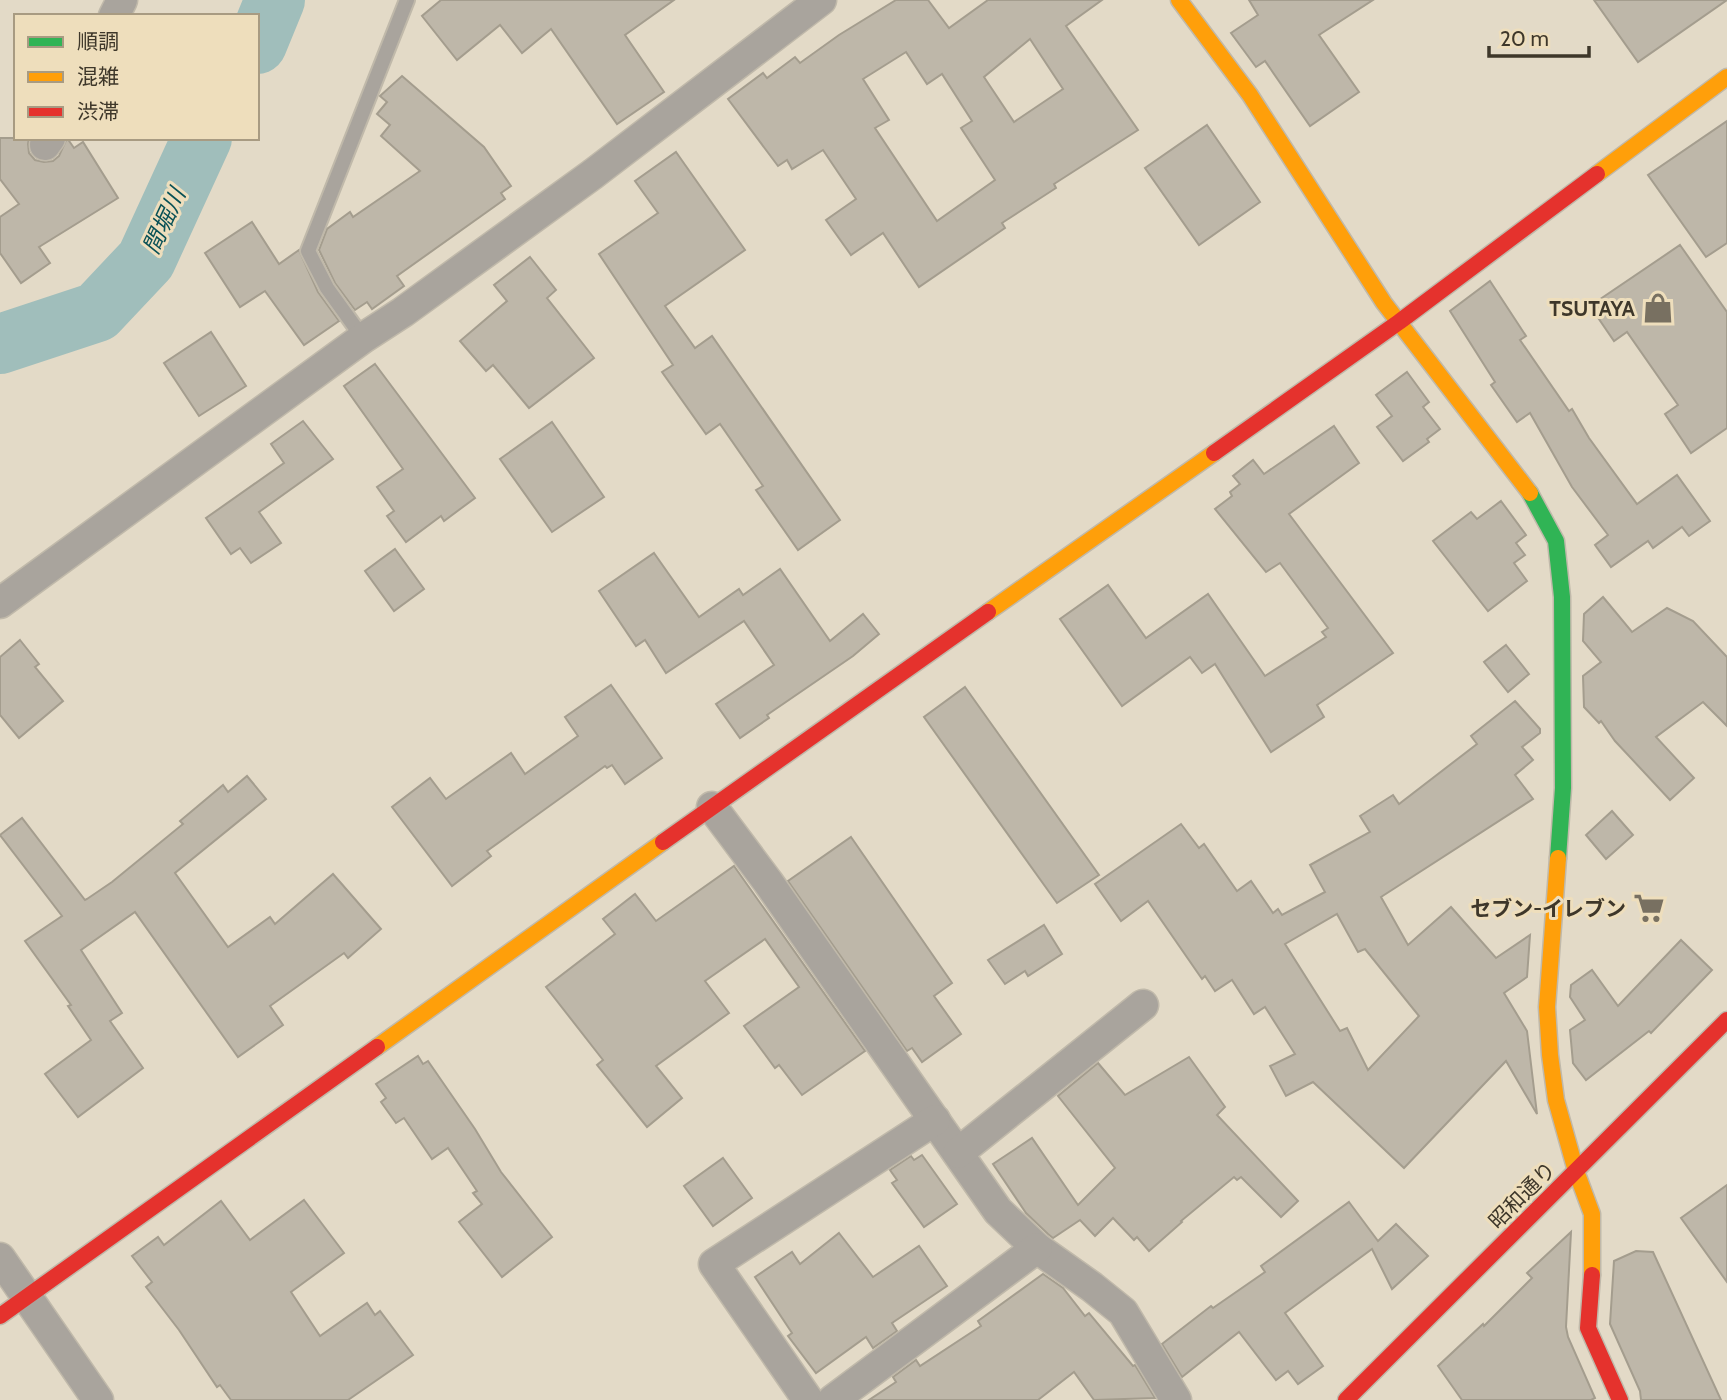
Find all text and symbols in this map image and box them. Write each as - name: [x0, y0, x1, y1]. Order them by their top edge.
- legend: [14, 14, 259, 140]
- scale bar: [1489, 14, 1589, 58]
- text: 20 m: [1500, 26, 1549, 51]
- text: 順調: [77, 29, 119, 54]
- text: 混雑: [77, 64, 119, 89]
- text: 渋滞: [77, 99, 119, 124]
- water label: 間堀川: [137, 181, 193, 258]
- shop icon: TSUTAYA: [1641, 291, 1675, 325]
- place label: TSUTAYA: [1549, 296, 1636, 321]
- supermarket icon: セブン-イレブン: [1632, 891, 1666, 925]
- place label: セブン-イレブン: [1470, 896, 1626, 921]
- street label: 昭和通り: [1483, 1156, 1561, 1234]

